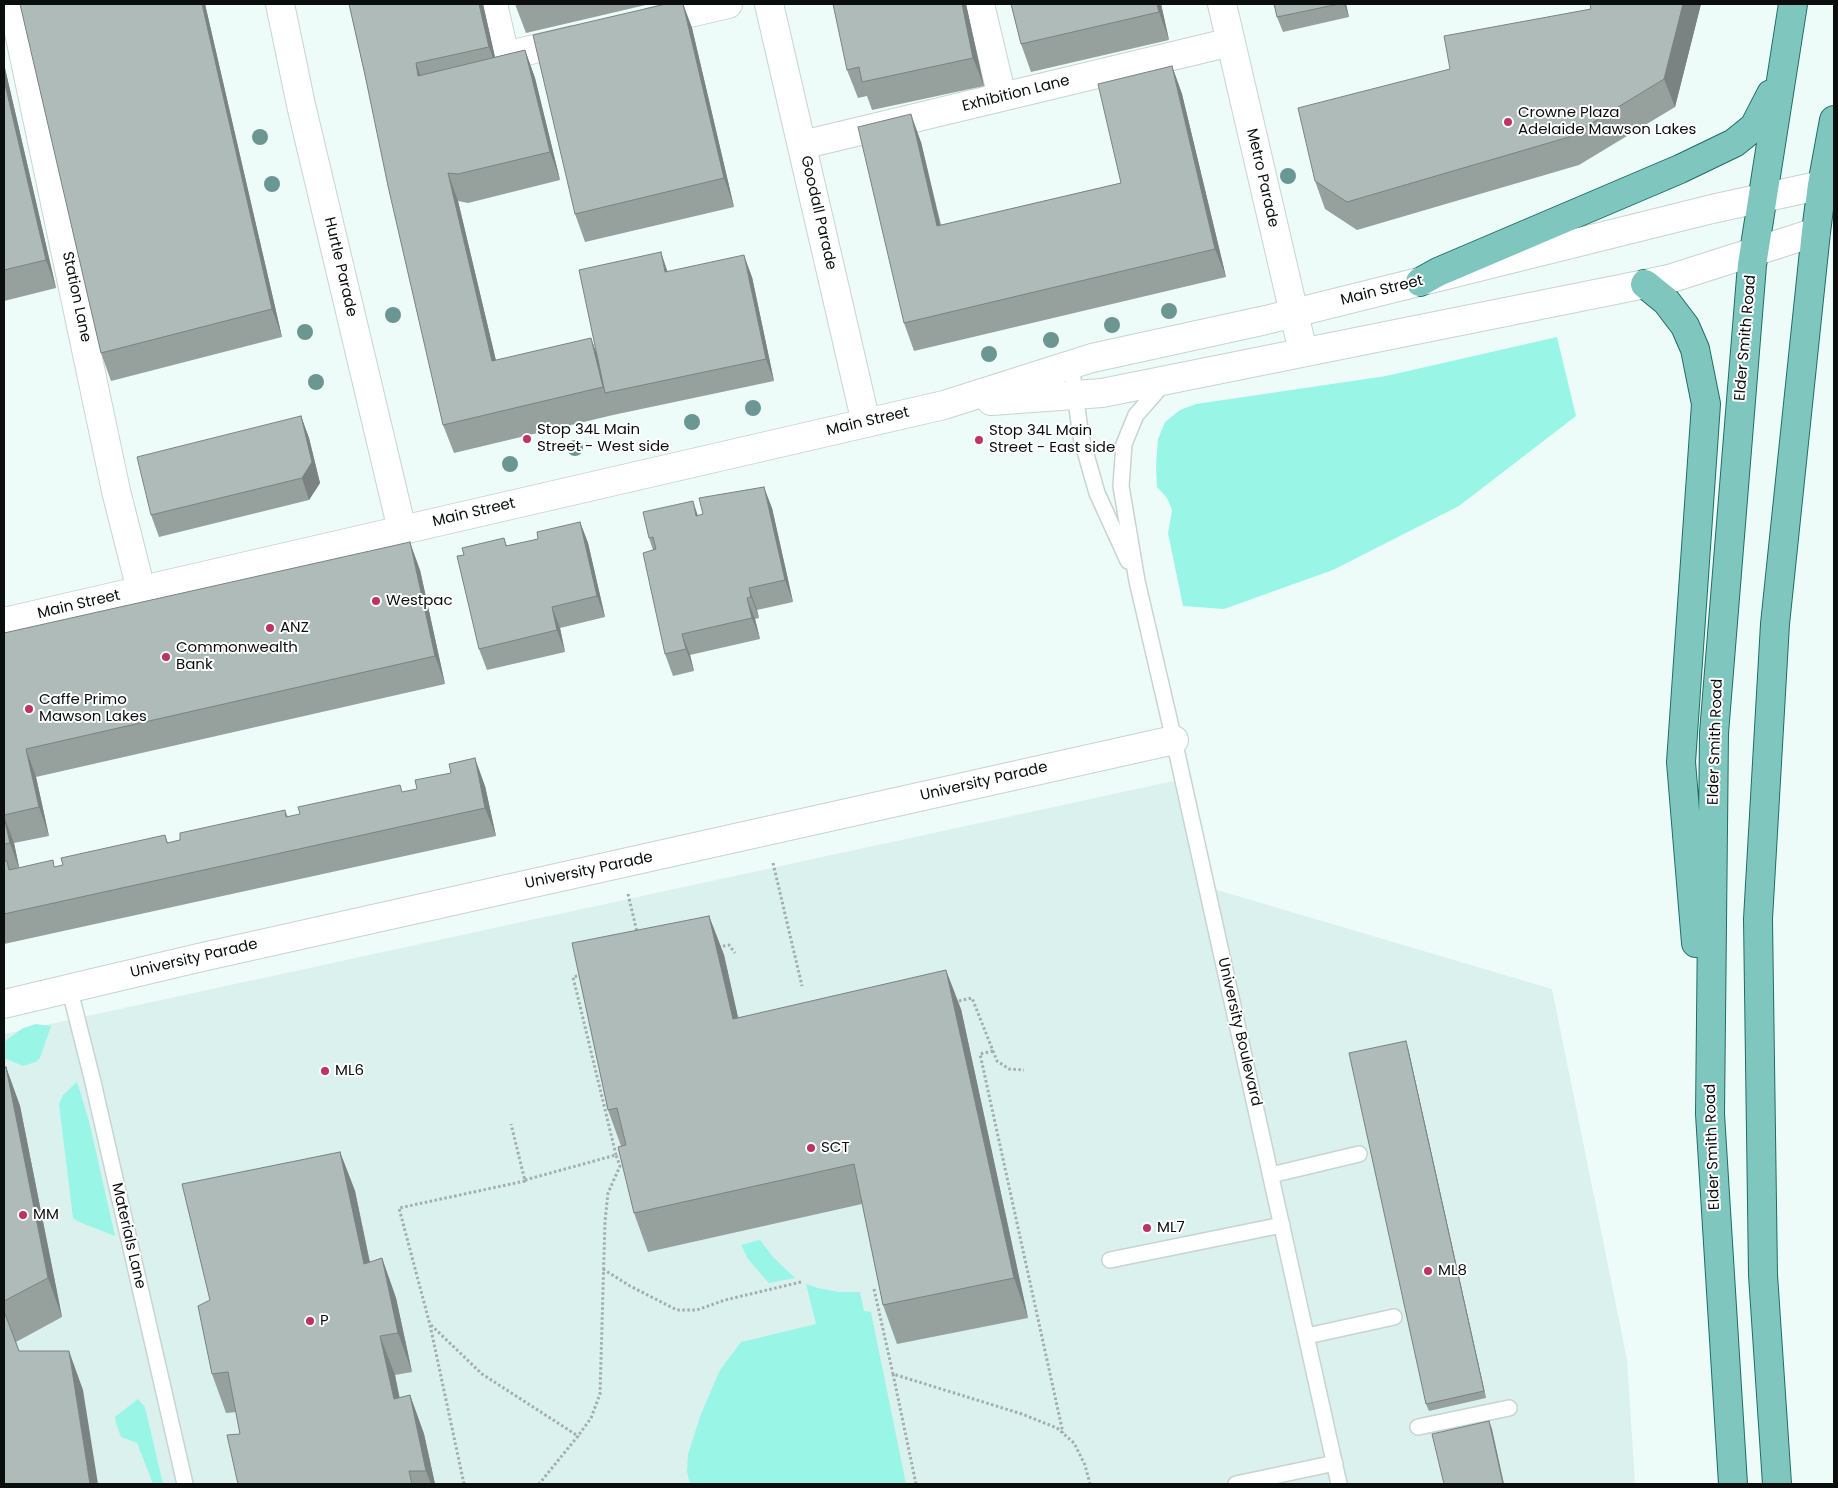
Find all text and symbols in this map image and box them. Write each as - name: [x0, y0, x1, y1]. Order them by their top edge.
- street label: Exhibition Lane: [961, 72, 1071, 116]
- place label: Crowne Plaza Adelaide Mawson Lakes: [1518, 104, 1696, 139]
- marker: Crowne Plaza Adelaide Mawson Lakes: [1502, 116, 1514, 128]
- street label: Metro Parade: [1242, 127, 1282, 229]
- street label: Goodall Parade: [796, 154, 840, 272]
- street label: Hurtle Parade: [320, 215, 360, 319]
- street label: Station Lane: [58, 250, 94, 344]
- street label: Main Street: [1339, 272, 1425, 310]
- street label: Elder Smith Road: [1732, 274, 1760, 402]
- street label: Main Street: [825, 404, 911, 440]
- place label: Stop 34L Main Street - West side: [537, 421, 669, 456]
- place label: Stop 34L Main Street - East side: [989, 422, 1115, 457]
- marker: Stop 34L Main Street - West side: [521, 433, 533, 445]
- marker: Stop 34L Main Street - East side: [973, 434, 985, 446]
- street label: Main Street: [431, 495, 517, 531]
- street label: Main Street: [36, 587, 122, 623]
- place label: Westpac: [386, 592, 453, 610]
- marker: Westpac: [370, 595, 382, 607]
- place label: ANZ: [280, 619, 309, 637]
- marker: ANZ: [264, 622, 276, 634]
- place label: Commonwealth Bank: [176, 639, 298, 674]
- marker: Commonwealth Bank: [160, 651, 172, 663]
- street label: Elder Smith Road: [1705, 679, 1727, 805]
- place label: Caffe Primo Mawson Lakes: [39, 691, 147, 726]
- marker: Caffe Primo Mawson Lakes: [23, 703, 35, 715]
- street label: University Parade: [919, 759, 1049, 805]
- street label: University Parade: [523, 849, 655, 893]
- street label: University Parade: [129, 936, 259, 982]
- street label: University Boulevard: [1213, 956, 1265, 1108]
- place label: ML6: [335, 1062, 364, 1080]
- marker: ML6: [319, 1065, 331, 1077]
- street label: Elder Smith Road: [1702, 1084, 1724, 1210]
- place label: SCT: [821, 1139, 849, 1157]
- marker: SCT: [805, 1142, 817, 1154]
- street label: Materials Lane: [107, 1181, 149, 1291]
- place label: MM: [33, 1206, 59, 1224]
- marker: MM: [17, 1209, 29, 1221]
- place label: ML7: [1157, 1219, 1185, 1237]
- marker: ML7: [1141, 1222, 1153, 1234]
- place label: ML8: [1438, 1262, 1467, 1280]
- marker: ML8: [1422, 1265, 1434, 1277]
- place label: P: [320, 1312, 329, 1330]
- marker: P: [304, 1315, 316, 1327]

